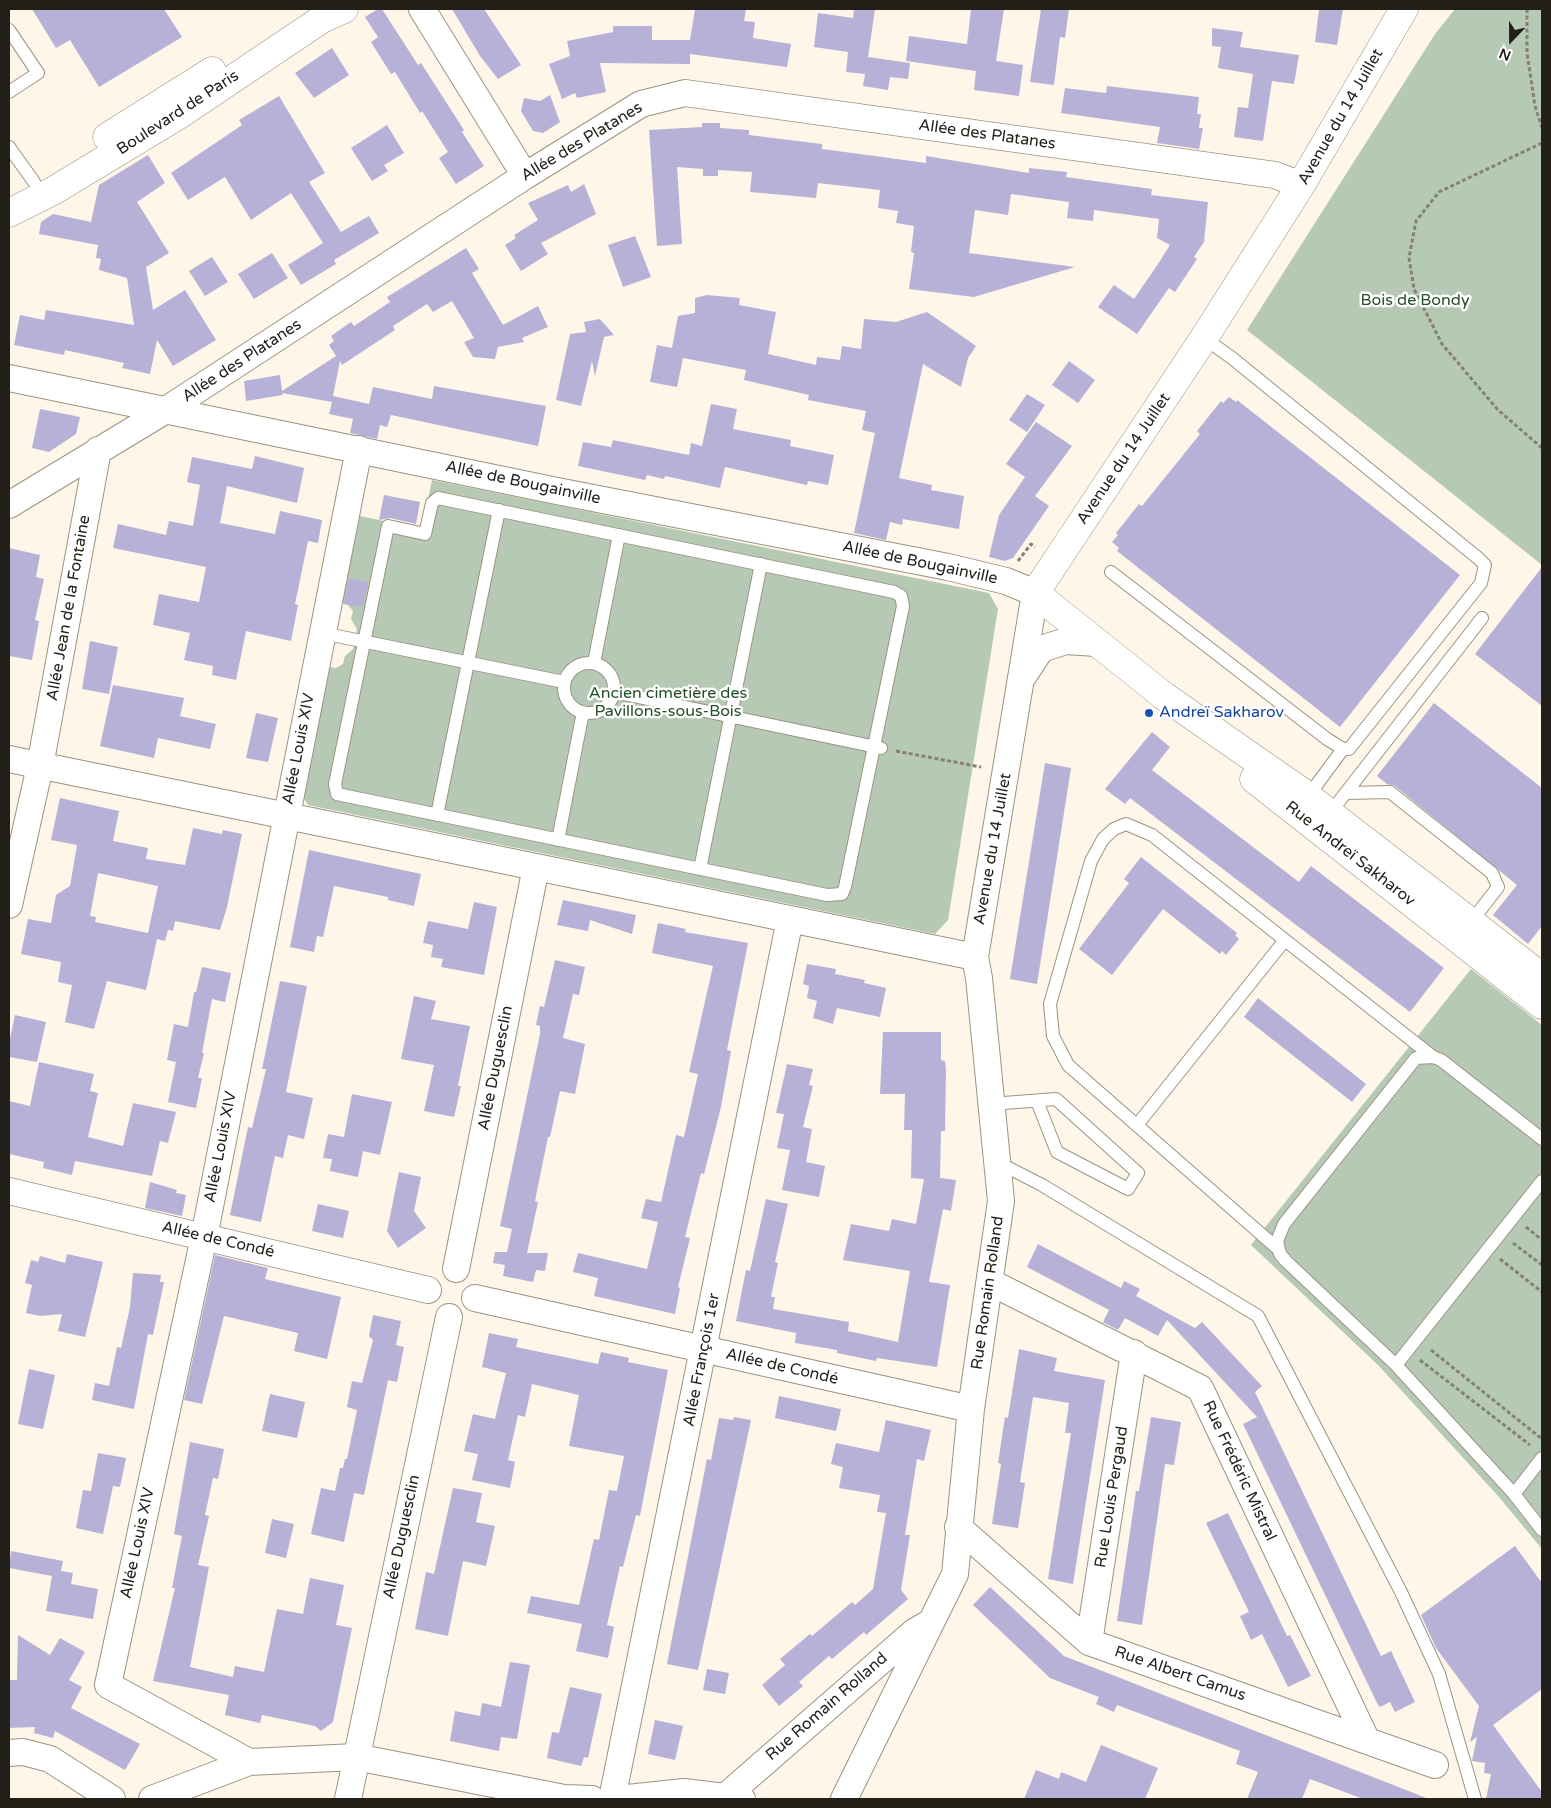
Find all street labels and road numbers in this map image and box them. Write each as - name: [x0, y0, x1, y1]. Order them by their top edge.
- street label: Avenue du 14 Juillet: [1294, 46, 1388, 188]
- street label: Boulevard de Paris: [113, 66, 243, 160]
- street label: Allée des Platanes: [518, 98, 646, 186]
- street label: Allée des Platanes: [917, 116, 1057, 154]
- street label: Allée des Platanes: [179, 315, 305, 407]
- street label: Avenue du 14 Juillet: [1073, 390, 1175, 528]
- street label: Allée de Bougainville: [444, 457, 602, 509]
- street label: Allée Jean de la Fontaine: [43, 514, 95, 702]
- street label: Allée de Bougainville: [841, 537, 999, 589]
- street label: Allée Louis XIV: [279, 692, 319, 806]
- street label: Avenue du 14 Juillet: [970, 772, 1016, 926]
- street label: Rue Andreï Sakharov: [1281, 797, 1419, 911]
- street label: Allée Duguesclin: [475, 1004, 517, 1132]
- street label: Allée Louis XIV: [201, 1090, 241, 1204]
- street label: Rue Romain Rolland: [968, 1215, 1008, 1371]
- street label: Allée de Condé: [160, 1218, 276, 1262]
- street label: Allée François 1er: [680, 1292, 724, 1428]
- street label: Allée de Condé: [724, 1345, 840, 1389]
- street label: Rue Frédéric Mistral: [1198, 1398, 1280, 1544]
- street label: Rue Louis Pergaud: [1091, 1425, 1133, 1569]
- street label: Allée Duguesclin: [379, 1473, 425, 1601]
- street label: Allée Louis XIV: [117, 1486, 159, 1600]
- street label: Rue Albert Camus: [1112, 1642, 1248, 1706]
- street label: Rue Romain Rolland: [762, 1649, 892, 1765]

